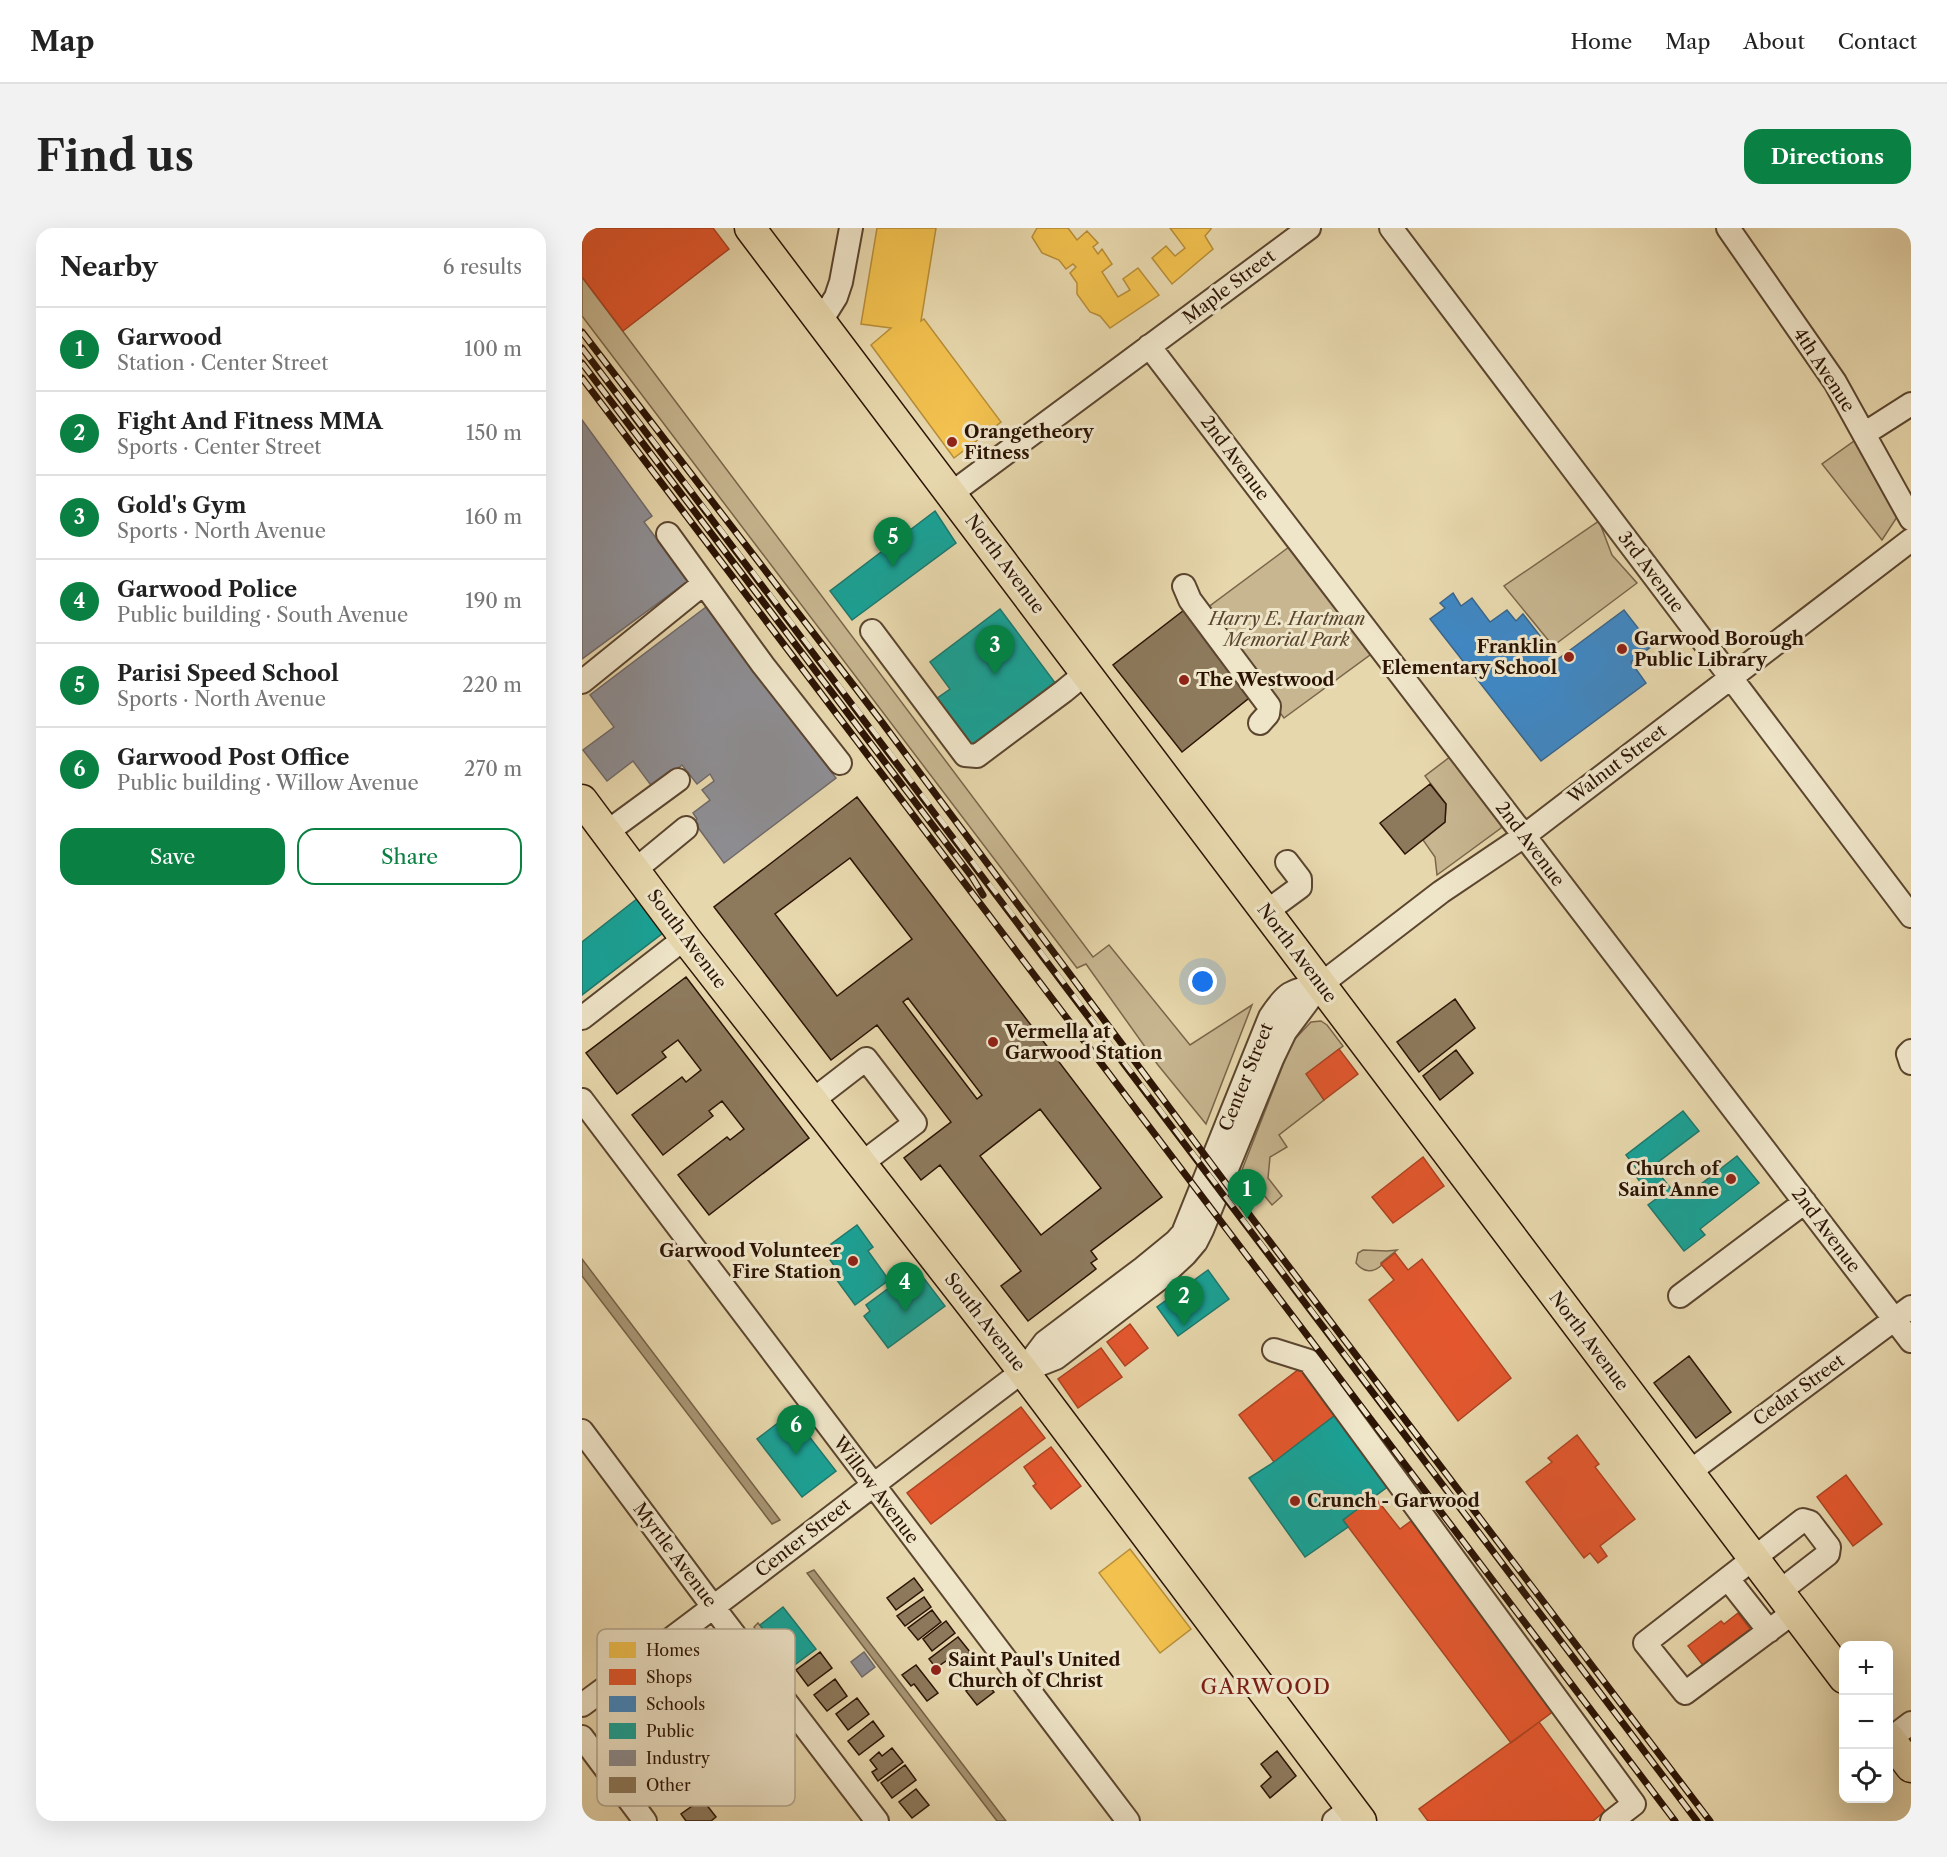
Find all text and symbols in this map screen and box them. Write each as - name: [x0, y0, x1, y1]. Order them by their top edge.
- text: Map: [30, 24, 94, 58]
- text: Home: [1571, 29, 1632, 54]
- text: Map: [1665, 29, 1710, 54]
- text: About: [1743, 29, 1805, 54]
- text: Contact: [1838, 29, 1917, 54]
- button: Directions: [1744, 129, 1911, 184]
- text: Find us: [36, 130, 194, 182]
- street label: Maple Street: [1179, 245, 1280, 329]
- text: Nearby: [60, 251, 158, 283]
- text: 6 results: [443, 255, 522, 279]
- text: Garwood: [117, 324, 222, 351]
- street label: 4th Avenue: [1789, 324, 1859, 416]
- text: 1: [75, 337, 84, 361]
- text: 100 m: [464, 337, 522, 361]
- text: Station · Center Street: [117, 351, 328, 375]
- text: Fight And Fitness MMA: [117, 408, 383, 435]
- street label: 2nd Avenue: [1196, 411, 1274, 505]
- text: 2: [74, 421, 85, 445]
- text: 150 m: [466, 421, 522, 445]
- place label: Orangetheory Fitness: [964, 421, 1094, 464]
- text: Sports · Center Street: [117, 435, 321, 459]
- marker: Orangetheory Fitness: [945, 435, 959, 449]
- text: Gold's Gym: [117, 492, 246, 519]
- text: 3: [74, 505, 85, 529]
- text: 160 m: [465, 505, 522, 529]
- street label: North Avenue: [960, 510, 1050, 618]
- pin: 5: [874, 518, 912, 567]
- text: Sports · North Avenue: [117, 519, 326, 543]
- street label: 3rd Avenue: [1613, 527, 1689, 617]
- text: Garwood Police: [117, 576, 297, 603]
- text: 4: [74, 589, 85, 613]
- text: 190 m: [465, 589, 522, 613]
- text: Public building · South Avenue: [117, 603, 408, 627]
- park label: Harry E. Hartman Memorial Park: [1207, 608, 1366, 651]
- pin: 3: [976, 626, 1014, 675]
- place label: Garwood Borough Public Library: [1634, 628, 1805, 671]
- place label: Franklin Elementary School: [1381, 636, 1558, 679]
- marker: Garwood Borough Public Library: [1615, 642, 1629, 656]
- marker: Franklin Elementary School: [1562, 650, 1576, 664]
- text: Parisi Speed School: [117, 660, 339, 687]
- place label: The Westwood: [1196, 669, 1335, 691]
- text: 5: [74, 673, 85, 697]
- text: 220 m: [462, 673, 522, 697]
- marker: The Westwood: [1177, 673, 1191, 687]
- text: Sports · North Avenue: [117, 687, 326, 711]
- street label: Walnut Street: [1563, 719, 1671, 809]
- text: Garwood Post Office: [117, 744, 349, 771]
- text: 6: [74, 757, 85, 781]
- text: 270 m: [464, 757, 522, 781]
- text: Public building · Willow Avenue: [117, 771, 419, 795]
- street label: 2nd Avenue: [1491, 797, 1569, 891]
- button: Save: [60, 828, 285, 885]
- button: Share: [297, 828, 522, 885]
- street label: South Avenue: [643, 885, 731, 993]
- street label: North Avenue: [1252, 899, 1342, 1007]
- your location: [1188, 967, 1217, 996]
- street label: Center Street: [1214, 1019, 1278, 1134]
- place label: Vermella at Garwood Station: [1004, 1021, 1163, 1064]
- marker: Vermella at Garwood Station: [986, 1035, 1000, 1049]
- place label: Church of Saint Anne: [1618, 1158, 1721, 1201]
- pin: 1: [1228, 1170, 1266, 1219]
- marker: Church of Saint Anne: [1724, 1172, 1738, 1186]
- street label: 2nd Avenue: [1787, 1183, 1865, 1277]
- place label: Garwood Volunteer Fire Station: [659, 1240, 842, 1283]
- marker: Garwood Volunteer Fire Station: [846, 1254, 860, 1268]
- pin: 4: [886, 1262, 924, 1312]
- street label: South Avenue: [940, 1269, 1030, 1375]
- pin: 2: [1164, 1276, 1204, 1326]
- street label: North Avenue: [1544, 1287, 1634, 1395]
- street label: Cedar Street: [1749, 1349, 1849, 1430]
- pin: 6: [776, 1406, 816, 1455]
- street label: Willow Avenue: [828, 1431, 924, 1548]
- place label: Crunch - Garwood: [1307, 1490, 1480, 1512]
- street label: Center Street: [751, 1494, 855, 1582]
- marker: Crunch - Garwood: [1288, 1494, 1302, 1508]
- street label: Myrtle Avenue: [629, 1498, 721, 1612]
- legend: [597, 1629, 795, 1806]
- text: Homes: [646, 1640, 700, 1660]
- map controls: [1839, 1641, 1893, 1803]
- button: +: [1839, 1641, 1893, 1695]
- place label: Saint Paul's United Church of Christ: [948, 1649, 1121, 1692]
- marker: Saint Paul's United Church of Christ: [929, 1663, 943, 1677]
- text: Shops: [646, 1667, 692, 1687]
- district label: GARWOOD: [1200, 1674, 1332, 1699]
- text: Schools: [646, 1694, 705, 1714]
- button: −: [1839, 1695, 1893, 1749]
- text: Public: [646, 1721, 694, 1741]
- text: Industry: [646, 1748, 711, 1768]
- button: locate: [1839, 1749, 1893, 1803]
- text: Other: [646, 1775, 691, 1795]

